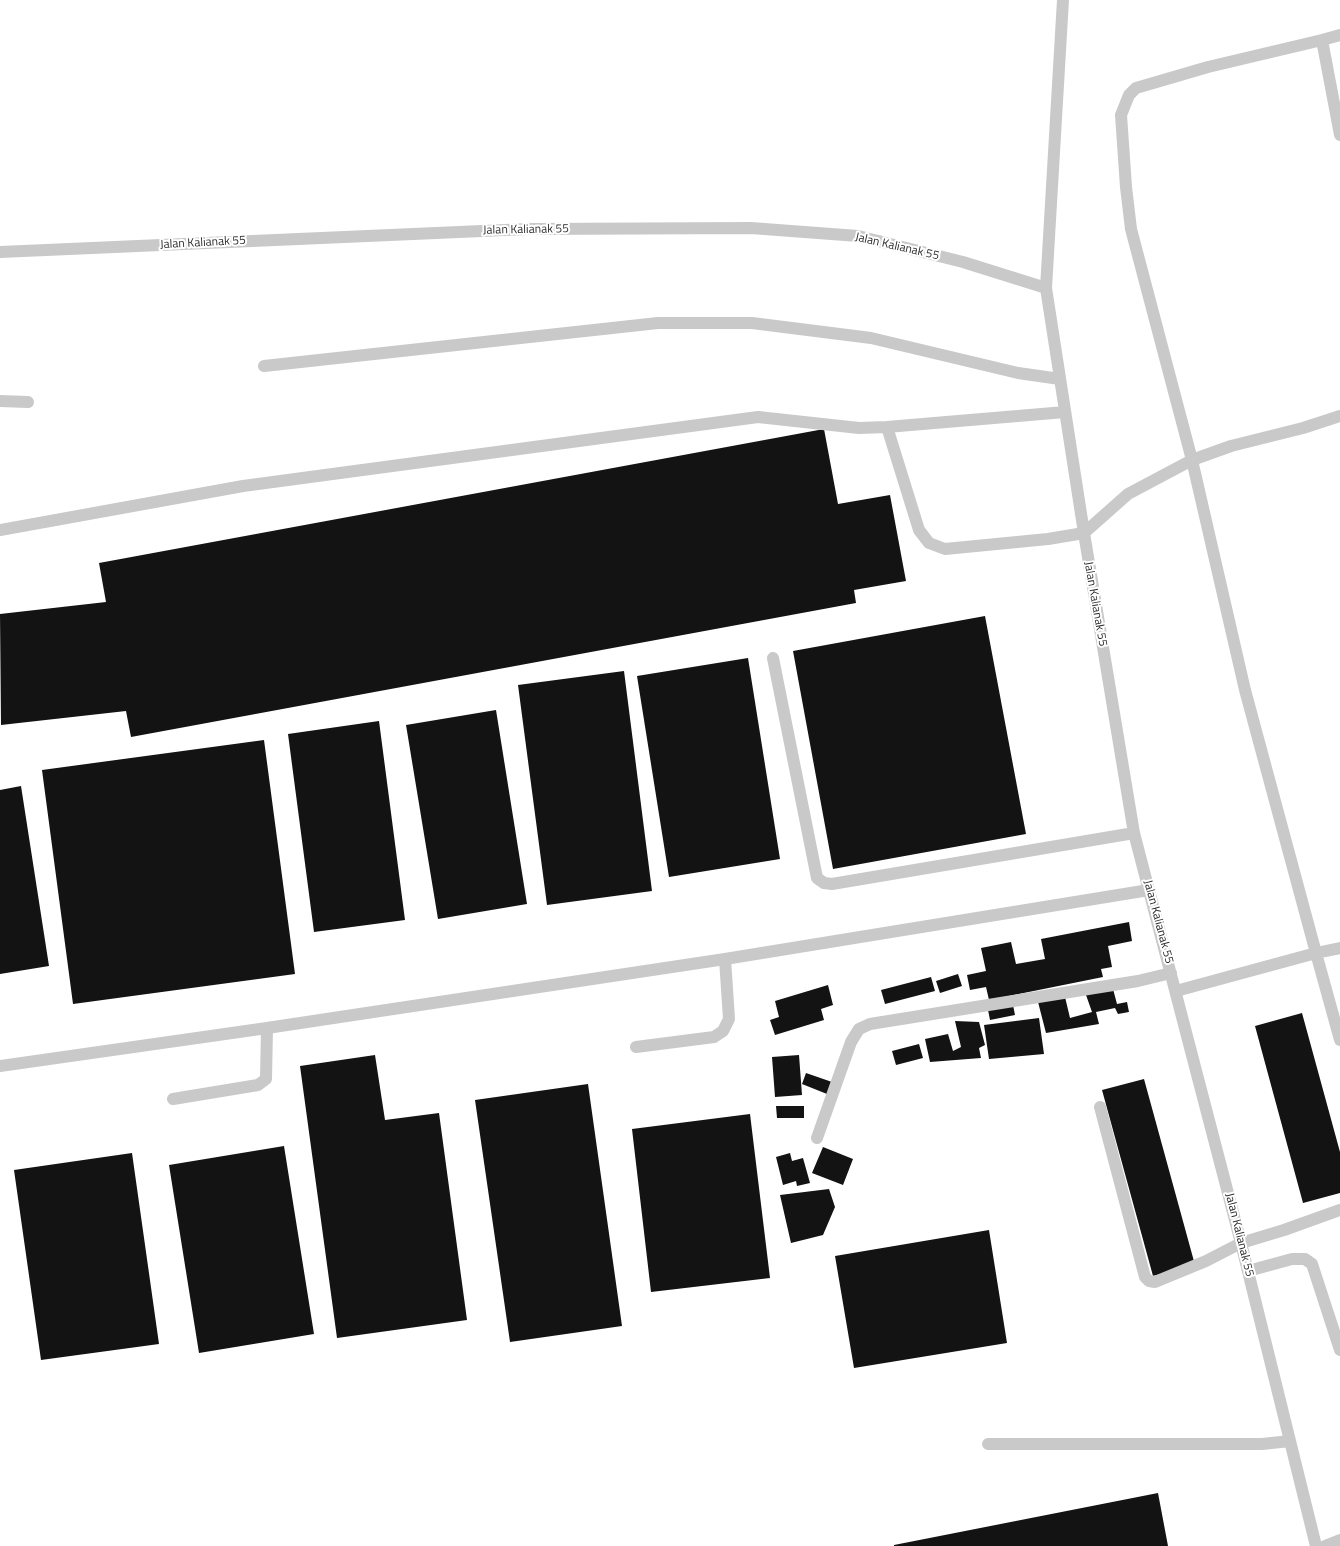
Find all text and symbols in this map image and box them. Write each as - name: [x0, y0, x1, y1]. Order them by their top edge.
- street label: Jalan Kalianak 55: [483, 222, 569, 238]
- street label: Jalan Kalianak 55: [854, 230, 940, 264]
- street label: Jalan Kalianak 55: [160, 234, 246, 252]
- street label: Jalan Kalianak 55: [1080, 560, 1110, 648]
- street label: Jalan Kalianak 55: [1140, 879, 1176, 965]
- street label: Jalan Kalianak 55: [1222, 1192, 1256, 1278]

